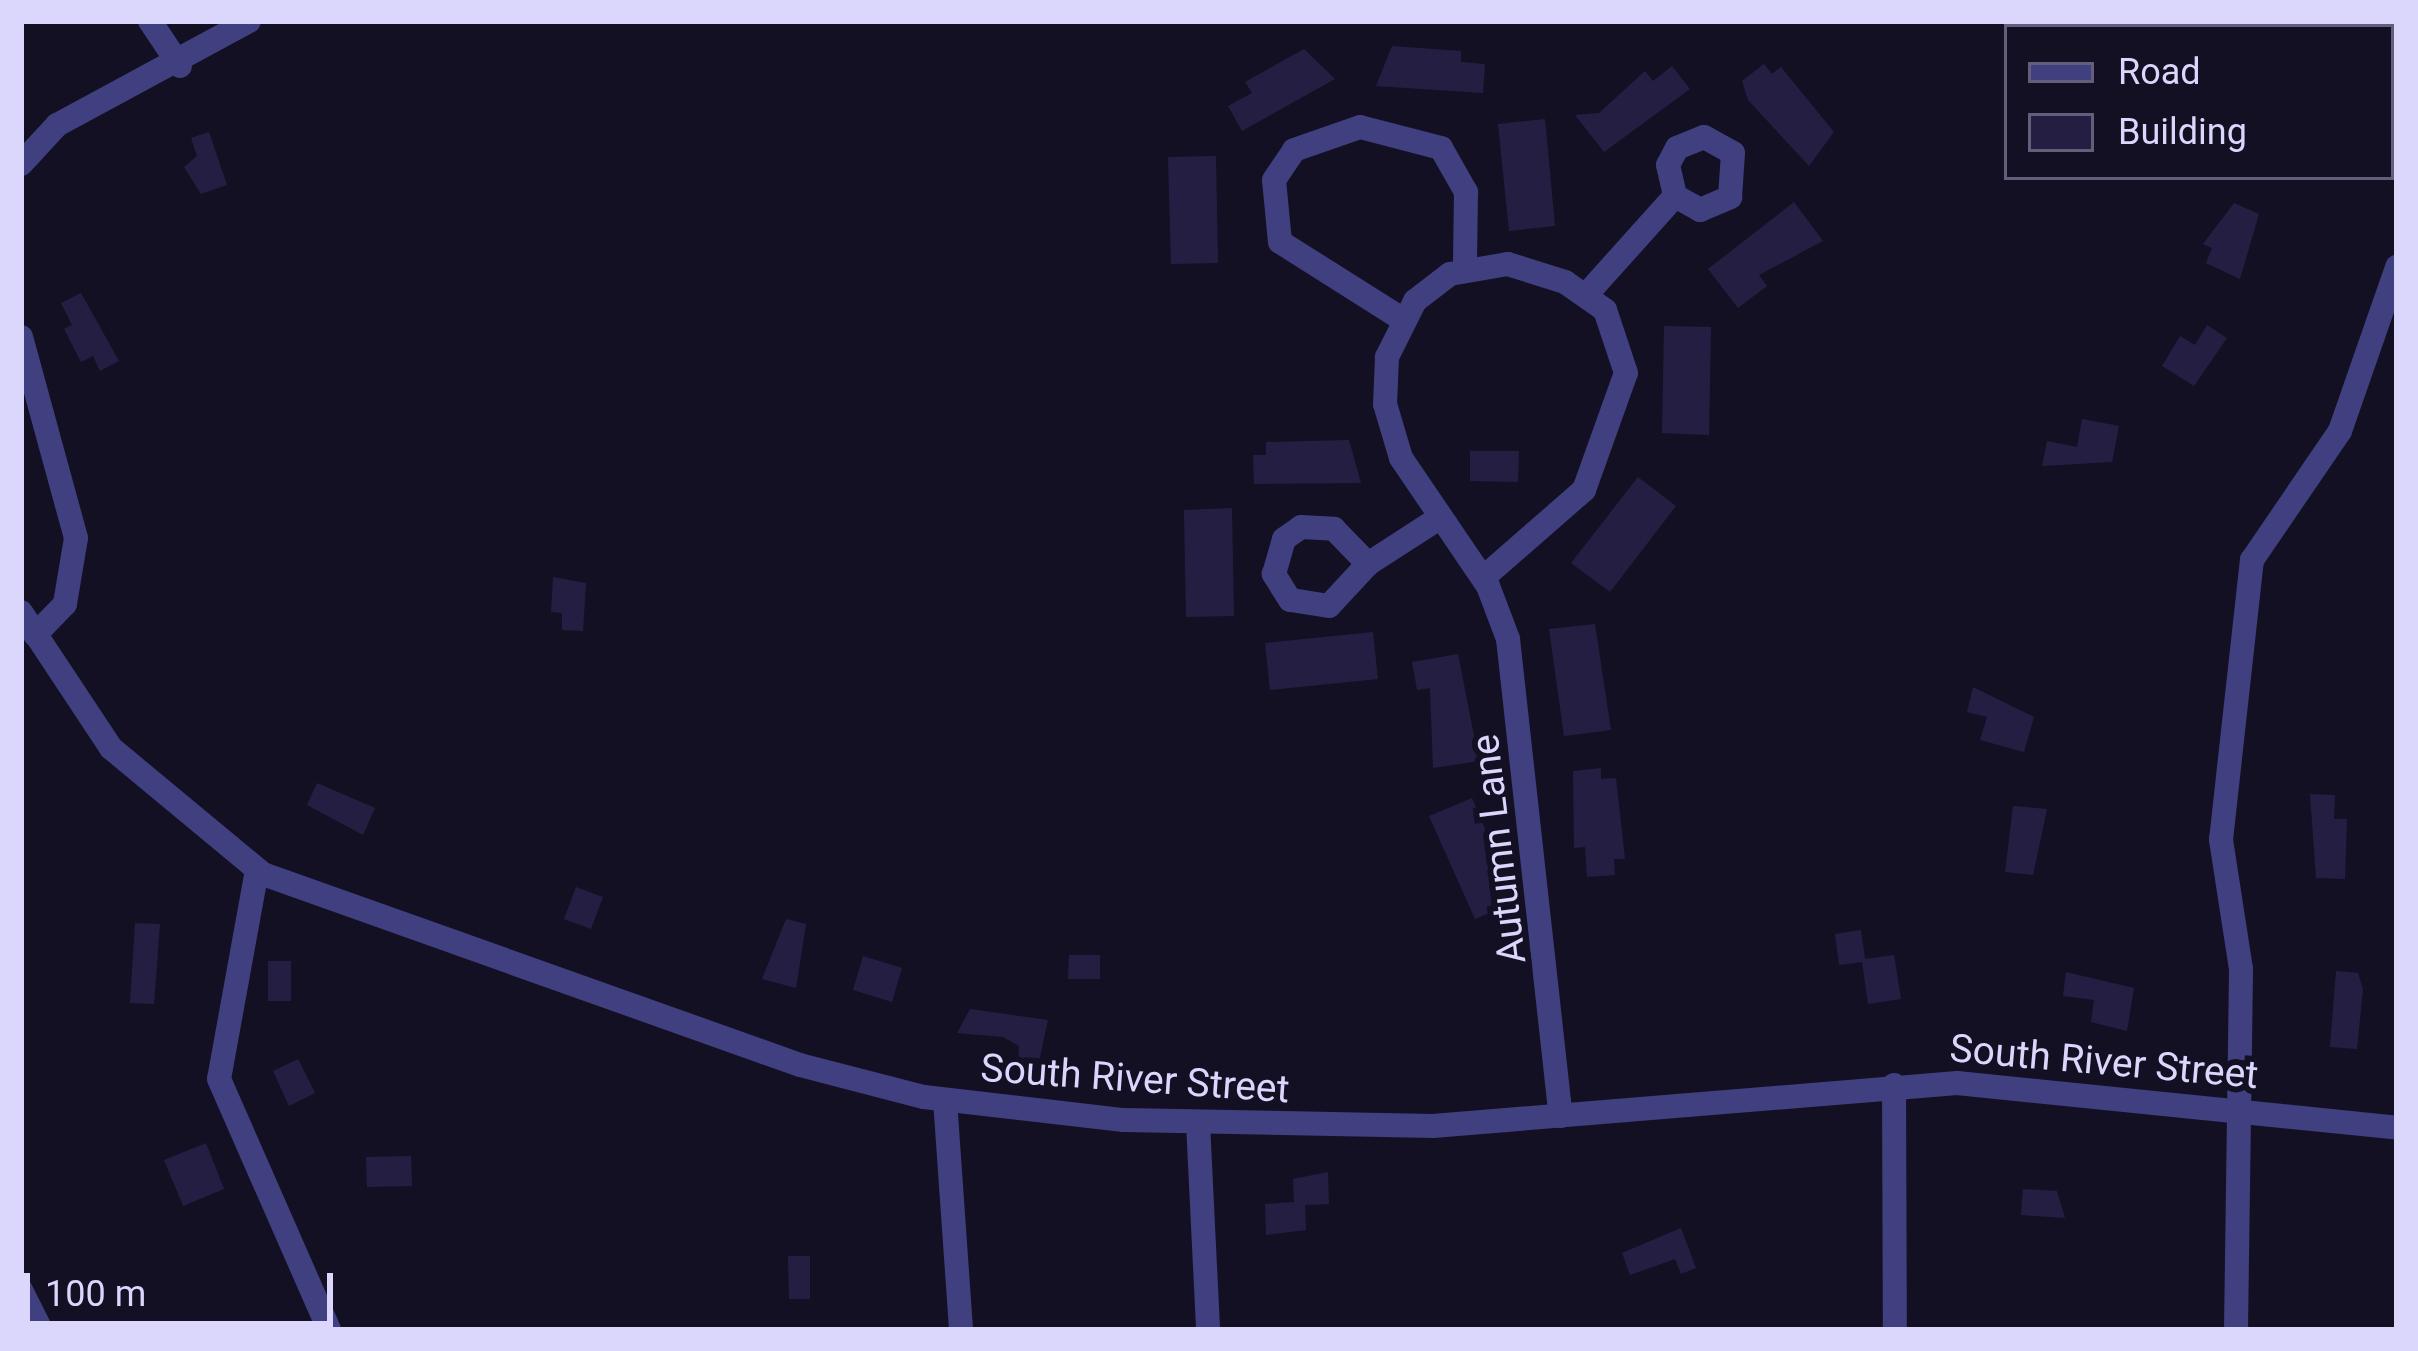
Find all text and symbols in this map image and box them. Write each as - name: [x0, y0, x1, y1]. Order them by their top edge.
- legend: [2004, 24, 2394, 180]
- text: Road: [2118, 51, 2201, 93]
- text: Building: [2118, 111, 2247, 153]
- street label: Autumn Lane: [1462, 732, 1536, 966]
- street label: South River Street: [1948, 1025, 2260, 1099]
- street label: South River Street: [979, 1045, 1291, 1113]
- scale bar: [30, 1249, 339, 1323]
- text: 100 m: [45, 1273, 146, 1315]

